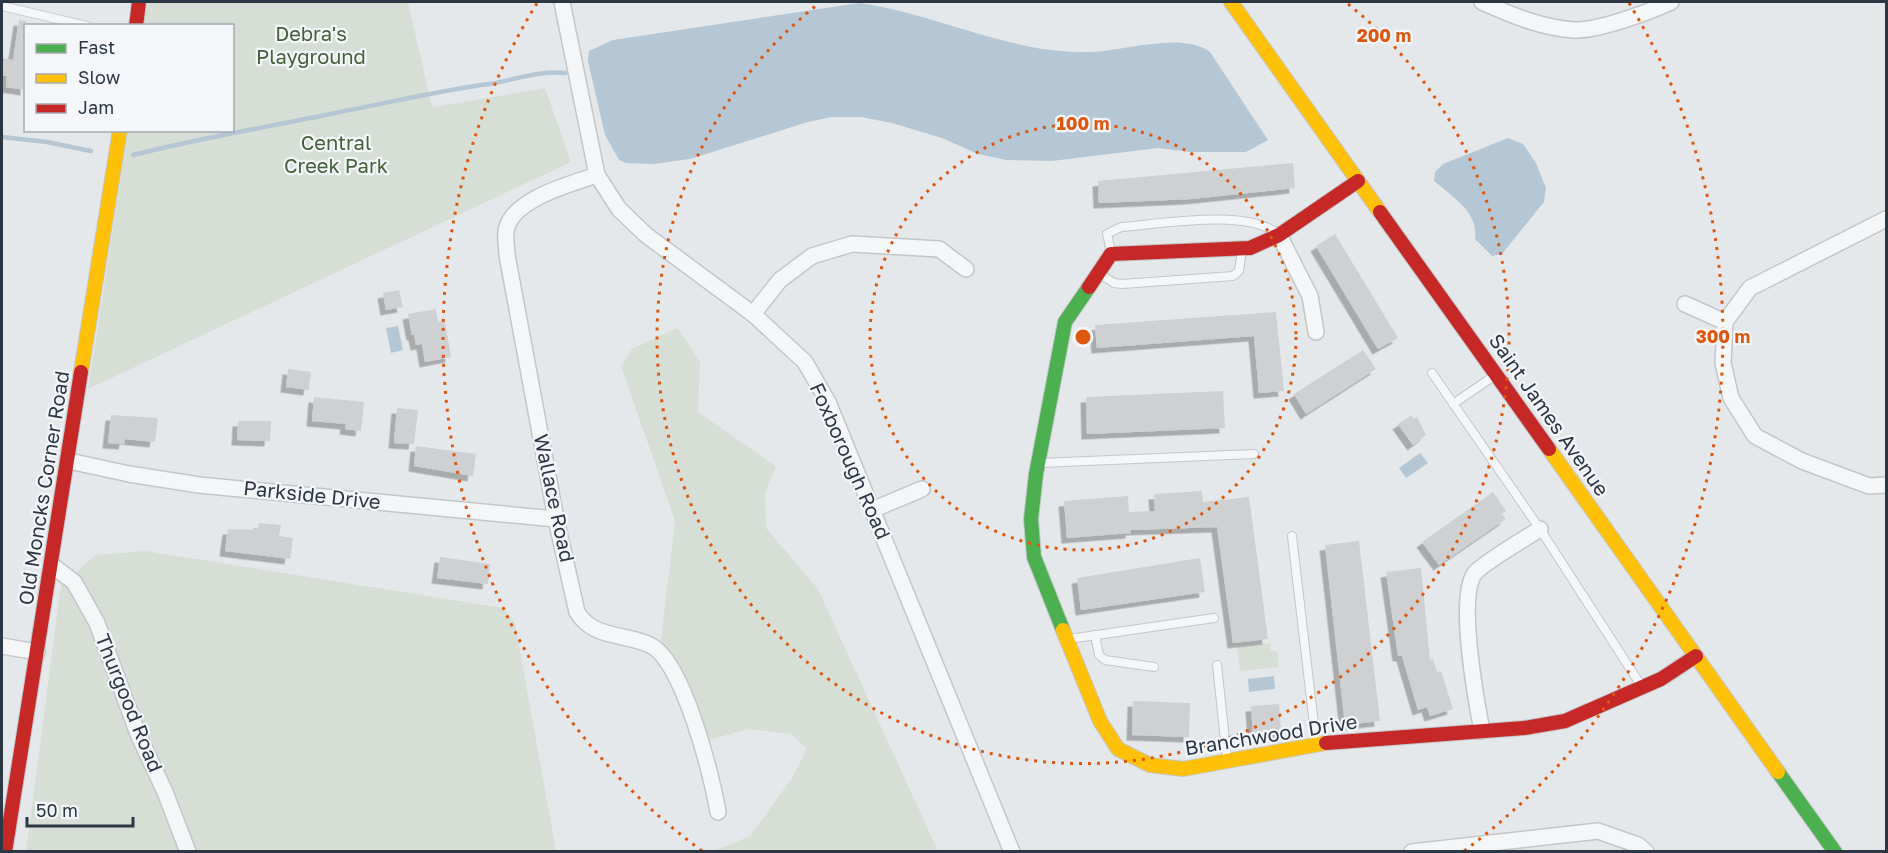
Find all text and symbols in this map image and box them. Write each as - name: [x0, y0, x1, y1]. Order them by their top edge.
- park label: Debra's Playground: [256, 21, 366, 68]
- legend: [24, 24, 234, 132]
- text: 200 m: [1357, 24, 1411, 46]
- text: Fast: [78, 36, 115, 58]
- text: Slow: [78, 66, 121, 88]
- text: Jam: [78, 96, 114, 118]
- text: 100 m: [1057, 112, 1109, 134]
- park label: Central Creek Park: [284, 130, 388, 177]
- text: 300 m: [1696, 325, 1750, 347]
- centre of rings: [1073, 327, 1093, 347]
- street label: Saint James Avenue: [1485, 329, 1615, 500]
- street label: Old Moncks Corner Road: [13, 369, 73, 607]
- street label: Foxborough Road: [806, 379, 896, 543]
- street label: Wallace Road: [530, 432, 580, 564]
- street label: Parkside Drive: [242, 475, 382, 513]
- street label: Thurgood Road: [91, 630, 169, 775]
- street label: Branchwood Drive: [1183, 709, 1359, 760]
- scale bar: [27, 790, 134, 828]
- text: 50 m: [36, 799, 78, 821]

